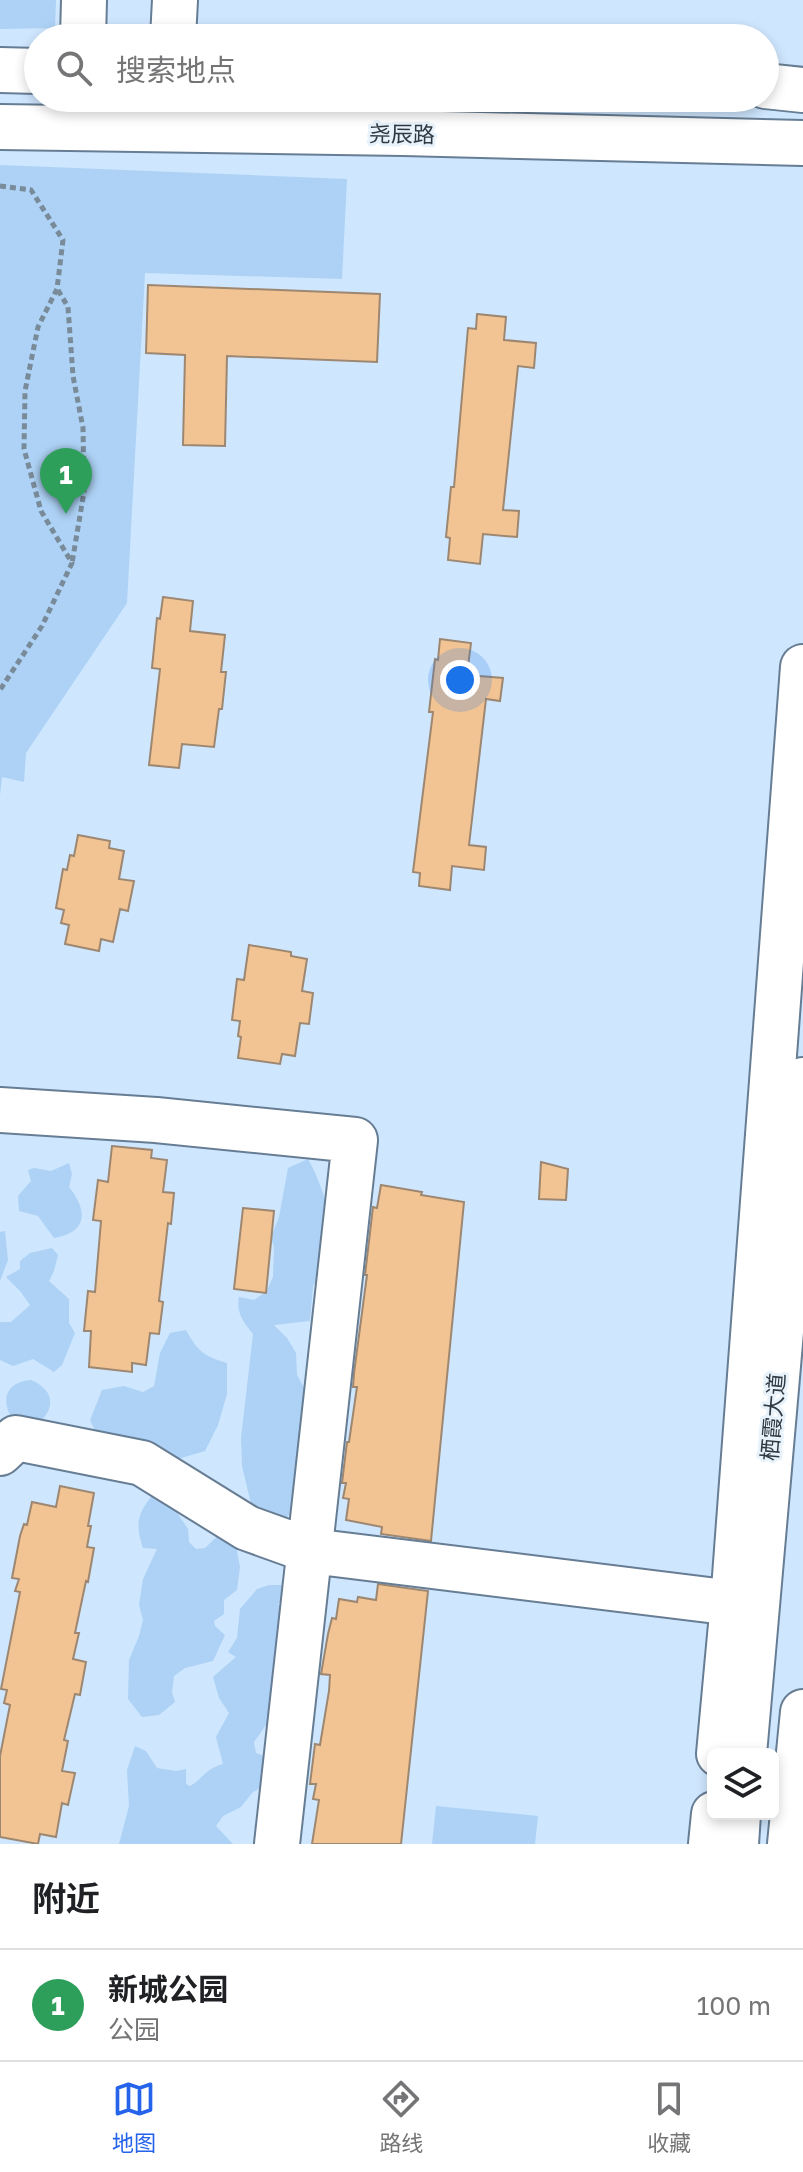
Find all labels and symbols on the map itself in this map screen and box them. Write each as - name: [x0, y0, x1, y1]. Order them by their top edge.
- street label: 尧辰路: [369, 119, 435, 148]
- pin: 1: [40, 448, 92, 514]
- your location: [440, 660, 480, 700]
- street label: 栖霞大道: [755, 1372, 790, 1462]

